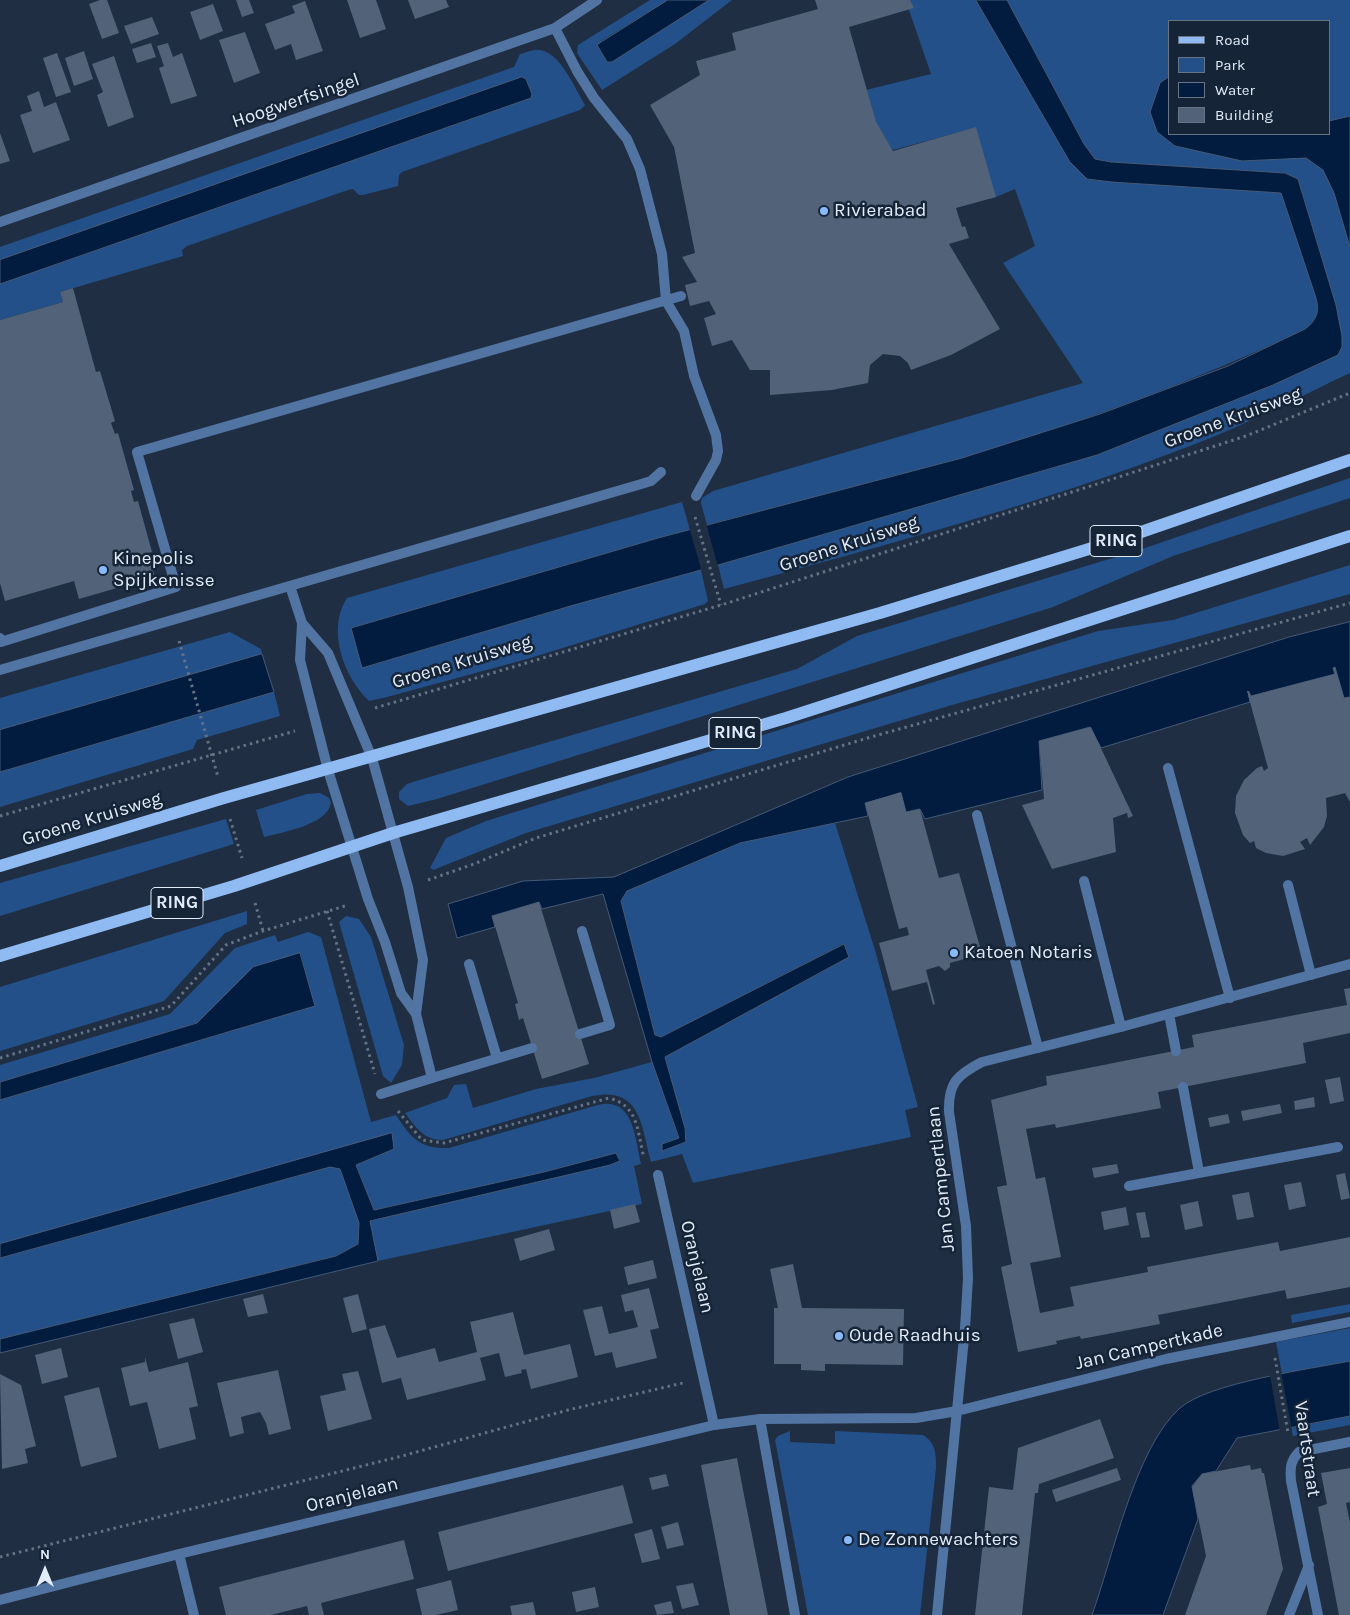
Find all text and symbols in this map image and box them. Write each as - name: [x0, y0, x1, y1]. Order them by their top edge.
- legend: [1168, 20, 1330, 135]
- text: Road: [1215, 31, 1250, 49]
- text: Park: [1215, 56, 1245, 74]
- street label: Hoogwerfsingel: [229, 68, 363, 134]
- text: Water: [1215, 81, 1255, 99]
- text: Building: [1215, 106, 1273, 124]
- place label: Rivierabad: [834, 200, 927, 222]
- marker: Rivierabad: [818, 205, 830, 217]
- street label: Groene Kruisweg: [1161, 383, 1305, 453]
- street label: Groene Kruisweg: [777, 511, 921, 577]
- road number: RING: [1090, 526, 1142, 556]
- place label: Kinepolis Spijkenisse: [113, 548, 215, 592]
- marker: Kinepolis Spijkenisse: [97, 564, 109, 576]
- street label: Groene Kruisweg: [389, 630, 535, 694]
- road number: RING: [709, 718, 761, 748]
- street label: Groene Kruisweg: [19, 787, 165, 851]
- road number: RING: [151, 888, 203, 918]
- place label: Katoen Notaris: [964, 942, 1093, 964]
- marker: Katoen Notaris: [948, 947, 960, 959]
- street label: Jan Campertlaan: [922, 1105, 960, 1253]
- street label: Oranjelaan: [675, 1218, 719, 1316]
- street label: Jan Campertkade: [1073, 1319, 1225, 1375]
- place label: Oude Raadhuis: [849, 1325, 981, 1347]
- marker: Oude Raadhuis: [833, 1330, 845, 1342]
- street label: Vaartstraat: [1289, 1399, 1325, 1499]
- street label: Oranjelaan: [303, 1473, 401, 1517]
- place label: De Zonnewachters: [858, 1529, 1018, 1551]
- marker: De Zonnewachters: [842, 1534, 854, 1546]
- north arrow: [20, 1545, 70, 1595]
- text: N: [40, 1546, 50, 1563]

